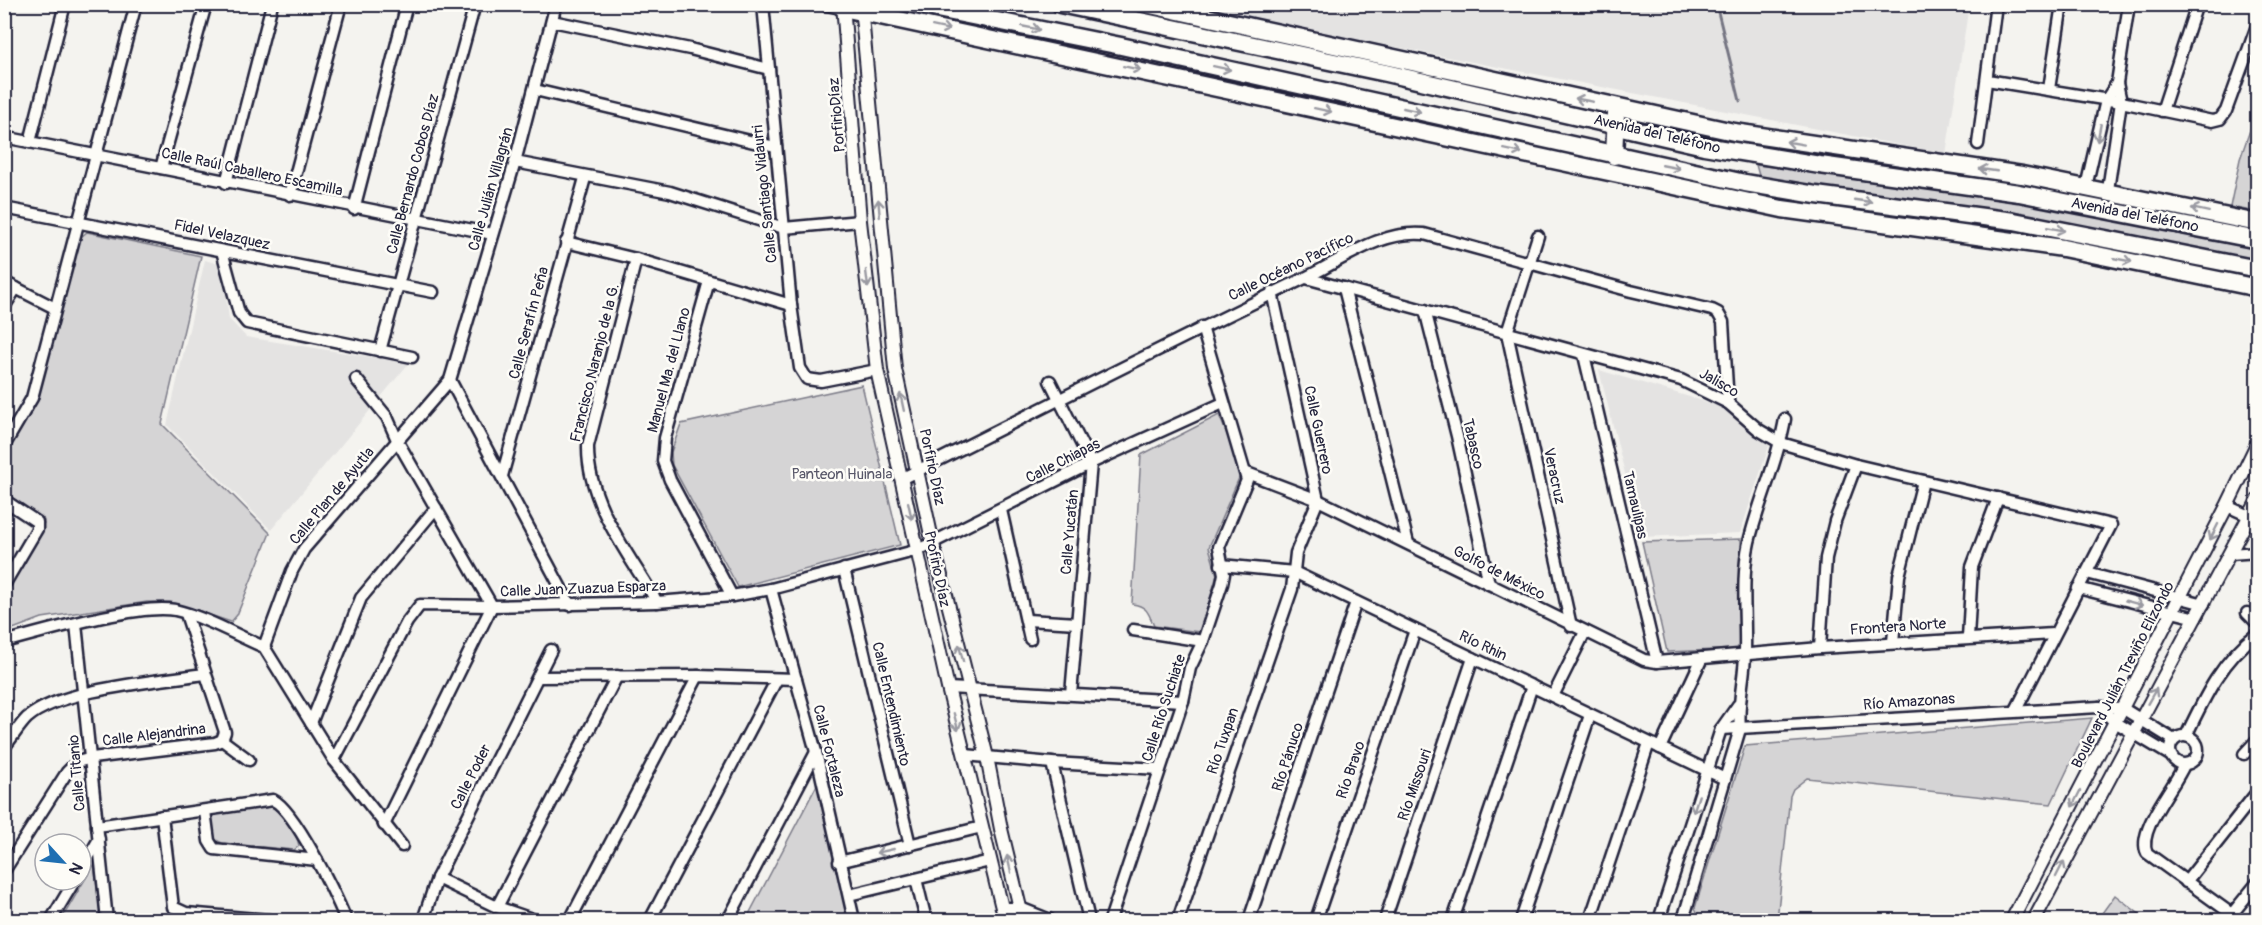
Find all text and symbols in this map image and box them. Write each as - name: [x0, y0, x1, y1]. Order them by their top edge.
- one-way arrow: [931, 23, 951, 34]
- one-way arrow: [1021, 23, 1040, 34]
- one-way arrow: [1122, 63, 1142, 74]
- one-way arrow: [1212, 63, 1231, 74]
- street label: PorfirioDíaz: [824, 77, 850, 153]
- street label: Calle Bernardo Cobos Díaz: [382, 92, 444, 256]
- one-way arrow: [1574, 94, 1594, 105]
- one-way arrow: [1313, 104, 1332, 116]
- one-way arrow: [1402, 105, 1422, 116]
- street label: Avenida del Teléfono: [1592, 110, 1722, 158]
- one-way arrow: [2093, 123, 2104, 143]
- street label: Calle Santiago Vidaurri: [748, 124, 782, 264]
- street label: Calle Julián Villagrán: [464, 125, 518, 253]
- one-way arrow: [1786, 137, 1806, 148]
- street label: Calle Raúl Caballero Escamilla: [160, 143, 344, 201]
- one-way arrow: [1503, 146, 1523, 157]
- one-way arrow: [1661, 162, 1680, 173]
- one-way arrow: [1979, 164, 1999, 175]
- street label: Avenida del Teléfono: [2070, 193, 2200, 237]
- one-way arrow: [1852, 196, 1872, 207]
- one-way arrow: [873, 199, 884, 219]
- one-way arrow: [2191, 204, 2211, 215]
- street label: Fidel Velazquez: [172, 216, 272, 255]
- one-way arrow: [2045, 224, 2065, 235]
- street label: Calle Océano Pacífico: [1225, 229, 1357, 305]
- one-way arrow: [2113, 255, 2132, 266]
- street label: Calle Serafín Peña: [505, 265, 553, 381]
- one-way arrow: [862, 268, 873, 288]
- street label: Francisco Naranjo de la G.: [566, 282, 624, 444]
- street label: Manuel Ma. del Llano: [643, 305, 695, 435]
- street label: Jalisco: [1696, 364, 1742, 402]
- street label: Calle Guerrero: [1299, 384, 1337, 476]
- one-way arrow: [896, 393, 907, 412]
- street label: Tabasco: [1458, 417, 1488, 471]
- street label: Porfirio Díaz: [915, 427, 949, 507]
- street label: Calle Chiapas: [1023, 434, 1104, 488]
- street label: Calle Plan de Ayutla: [286, 443, 378, 549]
- street label: Veracruz: [1539, 446, 1569, 506]
- park label: Panteon Huinala: [791, 465, 893, 484]
- street label: Tamaulipas: [1618, 469, 1652, 541]
- street label: Calle Yucatán: [1057, 489, 1083, 575]
- one-way arrow: [905, 501, 916, 521]
- one-way arrow: [2207, 523, 2219, 541]
- street label: Profirio Díaz: [920, 529, 954, 609]
- street label: Golfo de México: [1450, 542, 1548, 604]
- street label: Calle Juan Zuazua Esparza: [500, 577, 666, 601]
- street label: Boulevard Julián Treviño Elizondo: [2067, 578, 2179, 772]
- one-way arrow: [2124, 598, 2143, 610]
- street label: Frontera Norte: [1849, 614, 1947, 640]
- street label: Río Rhin: [1456, 627, 1510, 665]
- street label: Calle Entendimiento: [867, 640, 915, 768]
- one-way arrow: [955, 644, 967, 663]
- street label: Calle Río Suchiate: [1138, 651, 1191, 764]
- one-way arrow: [2146, 688, 2158, 705]
- street label: Río Amazonas: [1863, 689, 1956, 715]
- street label: Calle Fortaleza: [808, 703, 850, 799]
- street label: Río Tuxpan: [1203, 705, 1243, 777]
- one-way arrow: [951, 712, 963, 731]
- street label: Calle Alejandrina: [101, 719, 207, 751]
- street label: Río Pánuco: [1268, 720, 1308, 794]
- street label: Calle Titanio: [64, 734, 90, 812]
- street label: Río Bravo: [1332, 739, 1370, 801]
- street label: Calle Poder: [447, 741, 496, 813]
- street label: Río Missouri: [1394, 746, 1436, 823]
- one-way arrow: [2069, 789, 2081, 807]
- one-way arrow: [1689, 794, 1700, 813]
- north arrow: [33, 832, 93, 892]
- one-way arrow: [875, 845, 894, 857]
- one-way arrow: [1003, 854, 1014, 874]
- text: N: [64, 859, 87, 878]
- one-way arrow: [2055, 860, 2067, 878]

